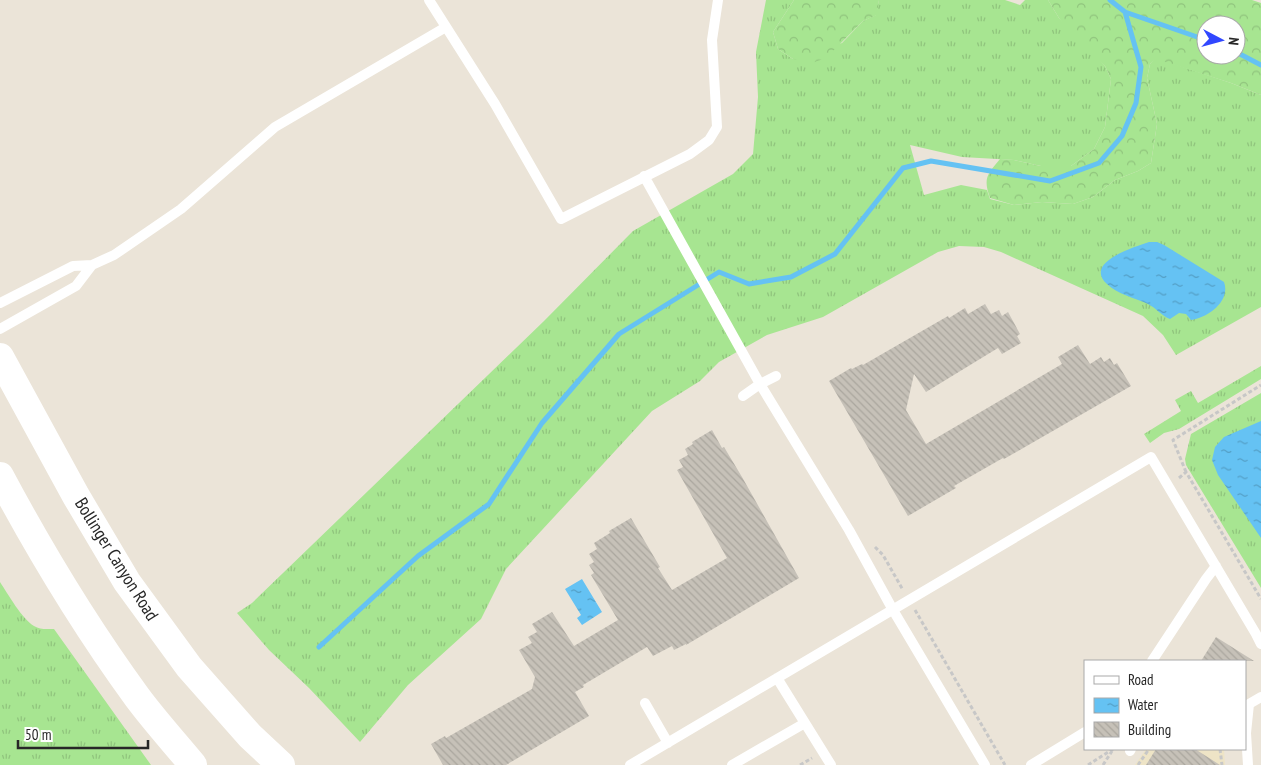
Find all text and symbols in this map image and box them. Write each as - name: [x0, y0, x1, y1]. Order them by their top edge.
- north arrow: [1196, 15, 1246, 65]
- text: N: [1225, 37, 1243, 46]
- street label: Bollinger Canyon Road: [70, 493, 164, 625]
- legend: [1084, 660, 1246, 750]
- text: Road: [1128, 670, 1154, 689]
- text: Water: [1128, 695, 1159, 714]
- scale bar: [18, 718, 148, 750]
- text: Building: [1128, 720, 1171, 739]
- text: 50 m: [25, 725, 51, 744]

